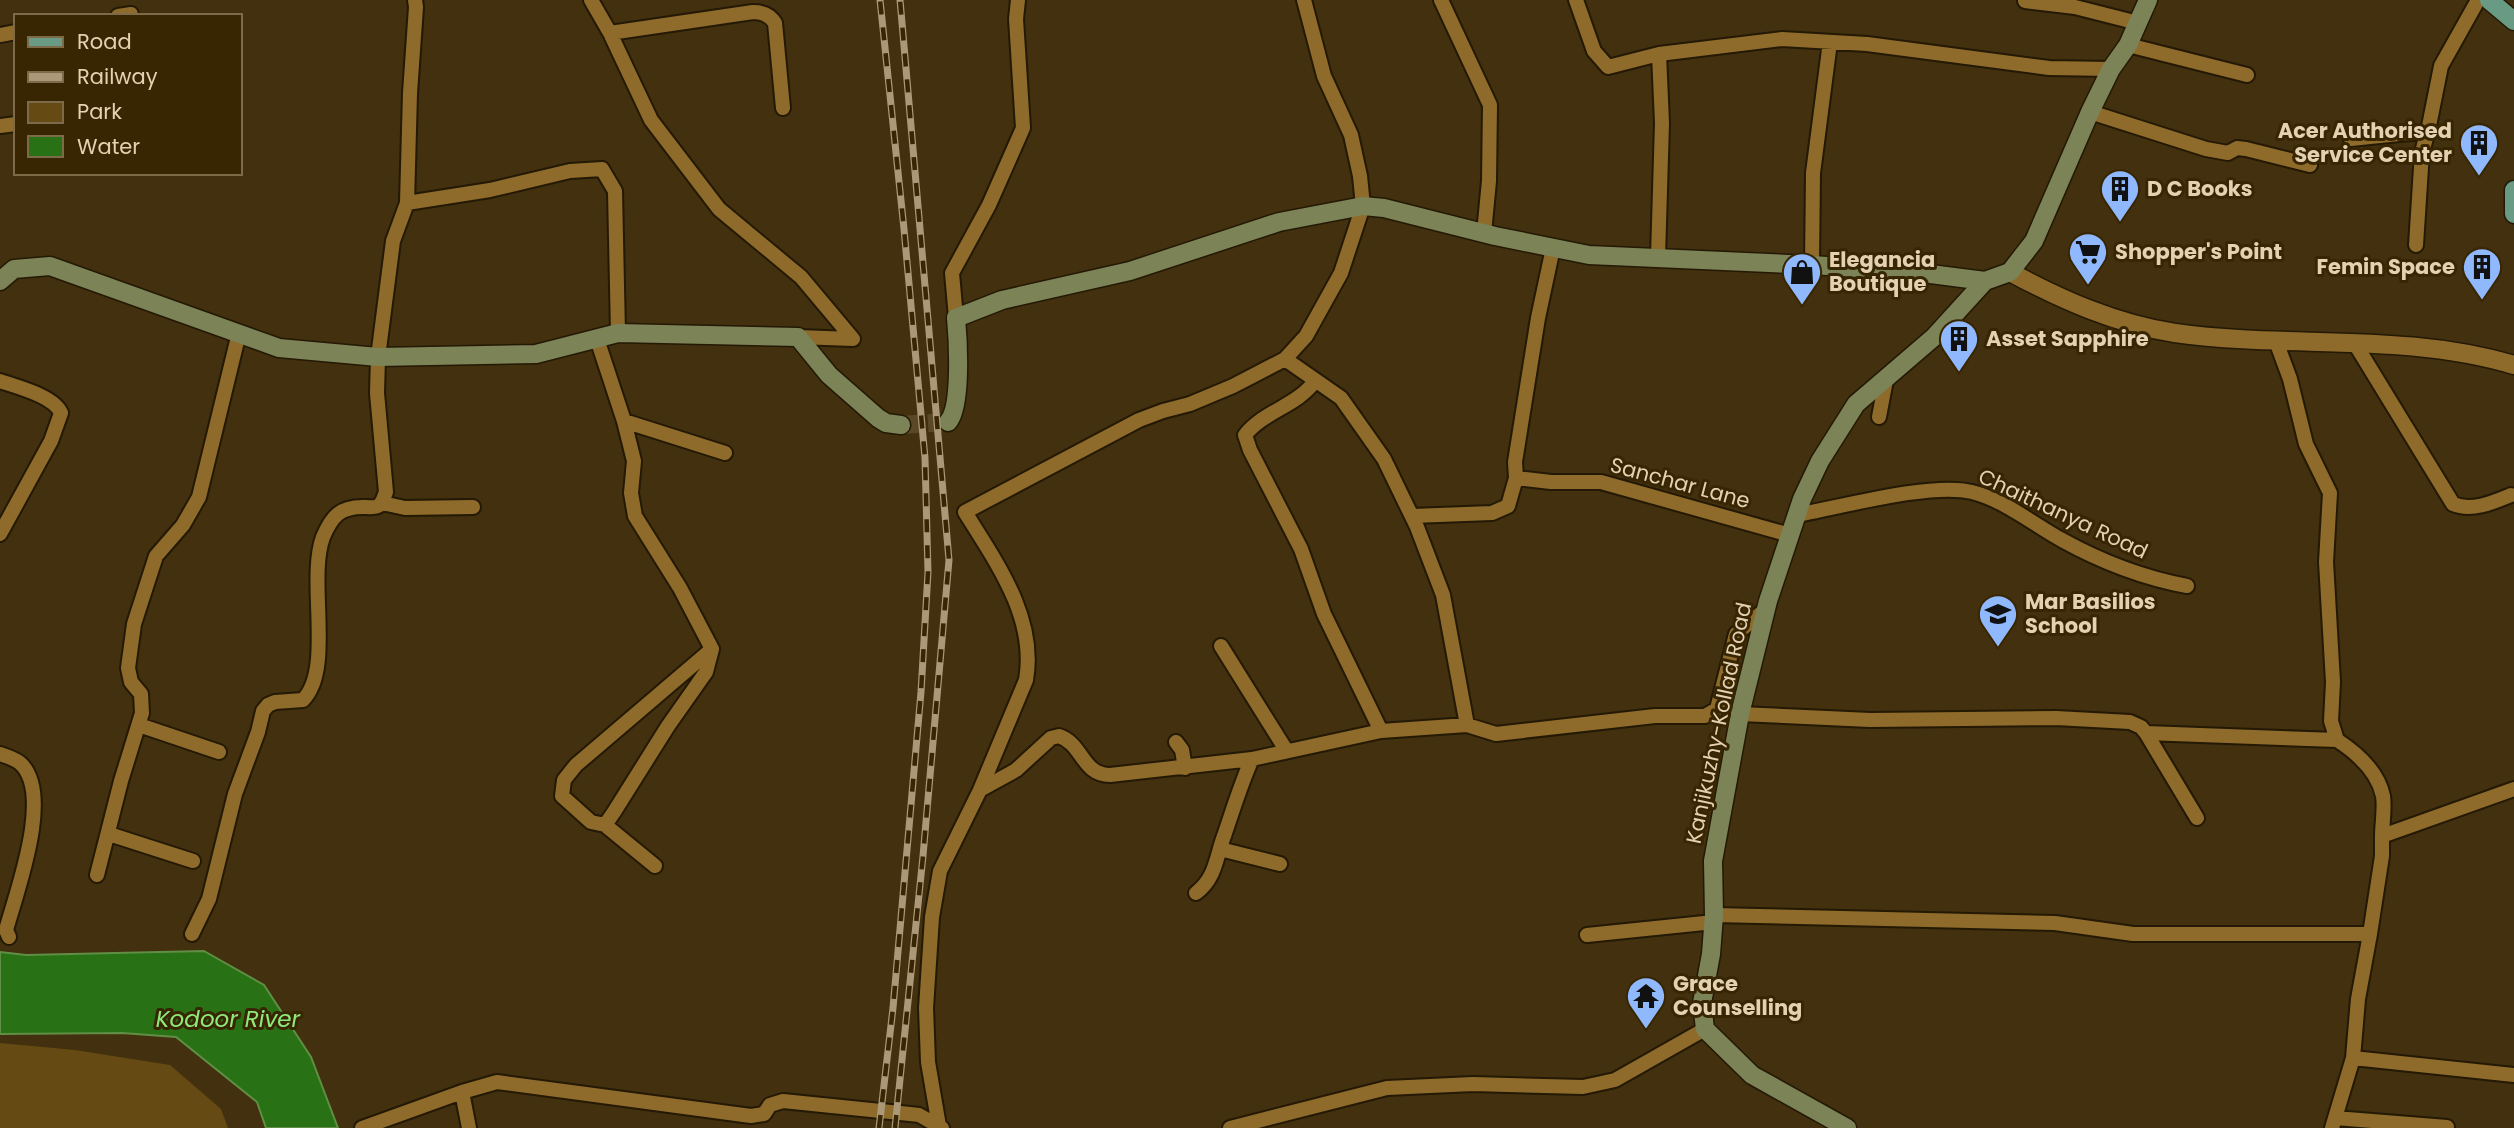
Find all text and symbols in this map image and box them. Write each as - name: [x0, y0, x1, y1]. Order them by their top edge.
- legend: [14, 14, 242, 175]
- text: Road: [77, 27, 132, 56]
- text: Railway: [77, 62, 158, 91]
- text: Park: [77, 97, 122, 126]
- place label: Acer Authorised Service Center: [2278, 116, 2452, 169]
- building icon: Acer Authorised Service Center: [2458, 122, 2500, 177]
- text: Water: [77, 132, 140, 161]
- building icon: D C Books: [2099, 168, 2141, 223]
- place label: D C Books: [2147, 174, 2252, 203]
- supermarket icon: Shopper's Point: [2067, 231, 2109, 286]
- place label: Shopper's Point: [2115, 237, 2282, 266]
- place label: Elegancia Boutique: [1829, 245, 1935, 298]
- building icon: Femin Space: [2461, 246, 2503, 301]
- shop icon: Elegancia Boutique: [1781, 251, 1823, 306]
- place label: Femin Space: [2316, 252, 2455, 281]
- building icon: Asset Sapphire: [1938, 318, 1980, 373]
- place label: Asset Sapphire: [1986, 324, 2149, 353]
- street label: Sanchar Lane: [1607, 450, 1753, 515]
- street label: Chaithanya Road: [1974, 462, 2153, 566]
- place label: Mar Basilios School: [2025, 587, 2155, 640]
- school or university icon: Mar Basilios School: [1977, 593, 2019, 648]
- street label: Kanjikuzhy-Kollad Road: [1679, 599, 1758, 846]
- place label: Grace Counselling: [1673, 969, 1802, 1022]
- temple icon: Grace Counselling: [1625, 975, 1667, 1030]
- water label: Kodoor River: [156, 1003, 302, 1035]

